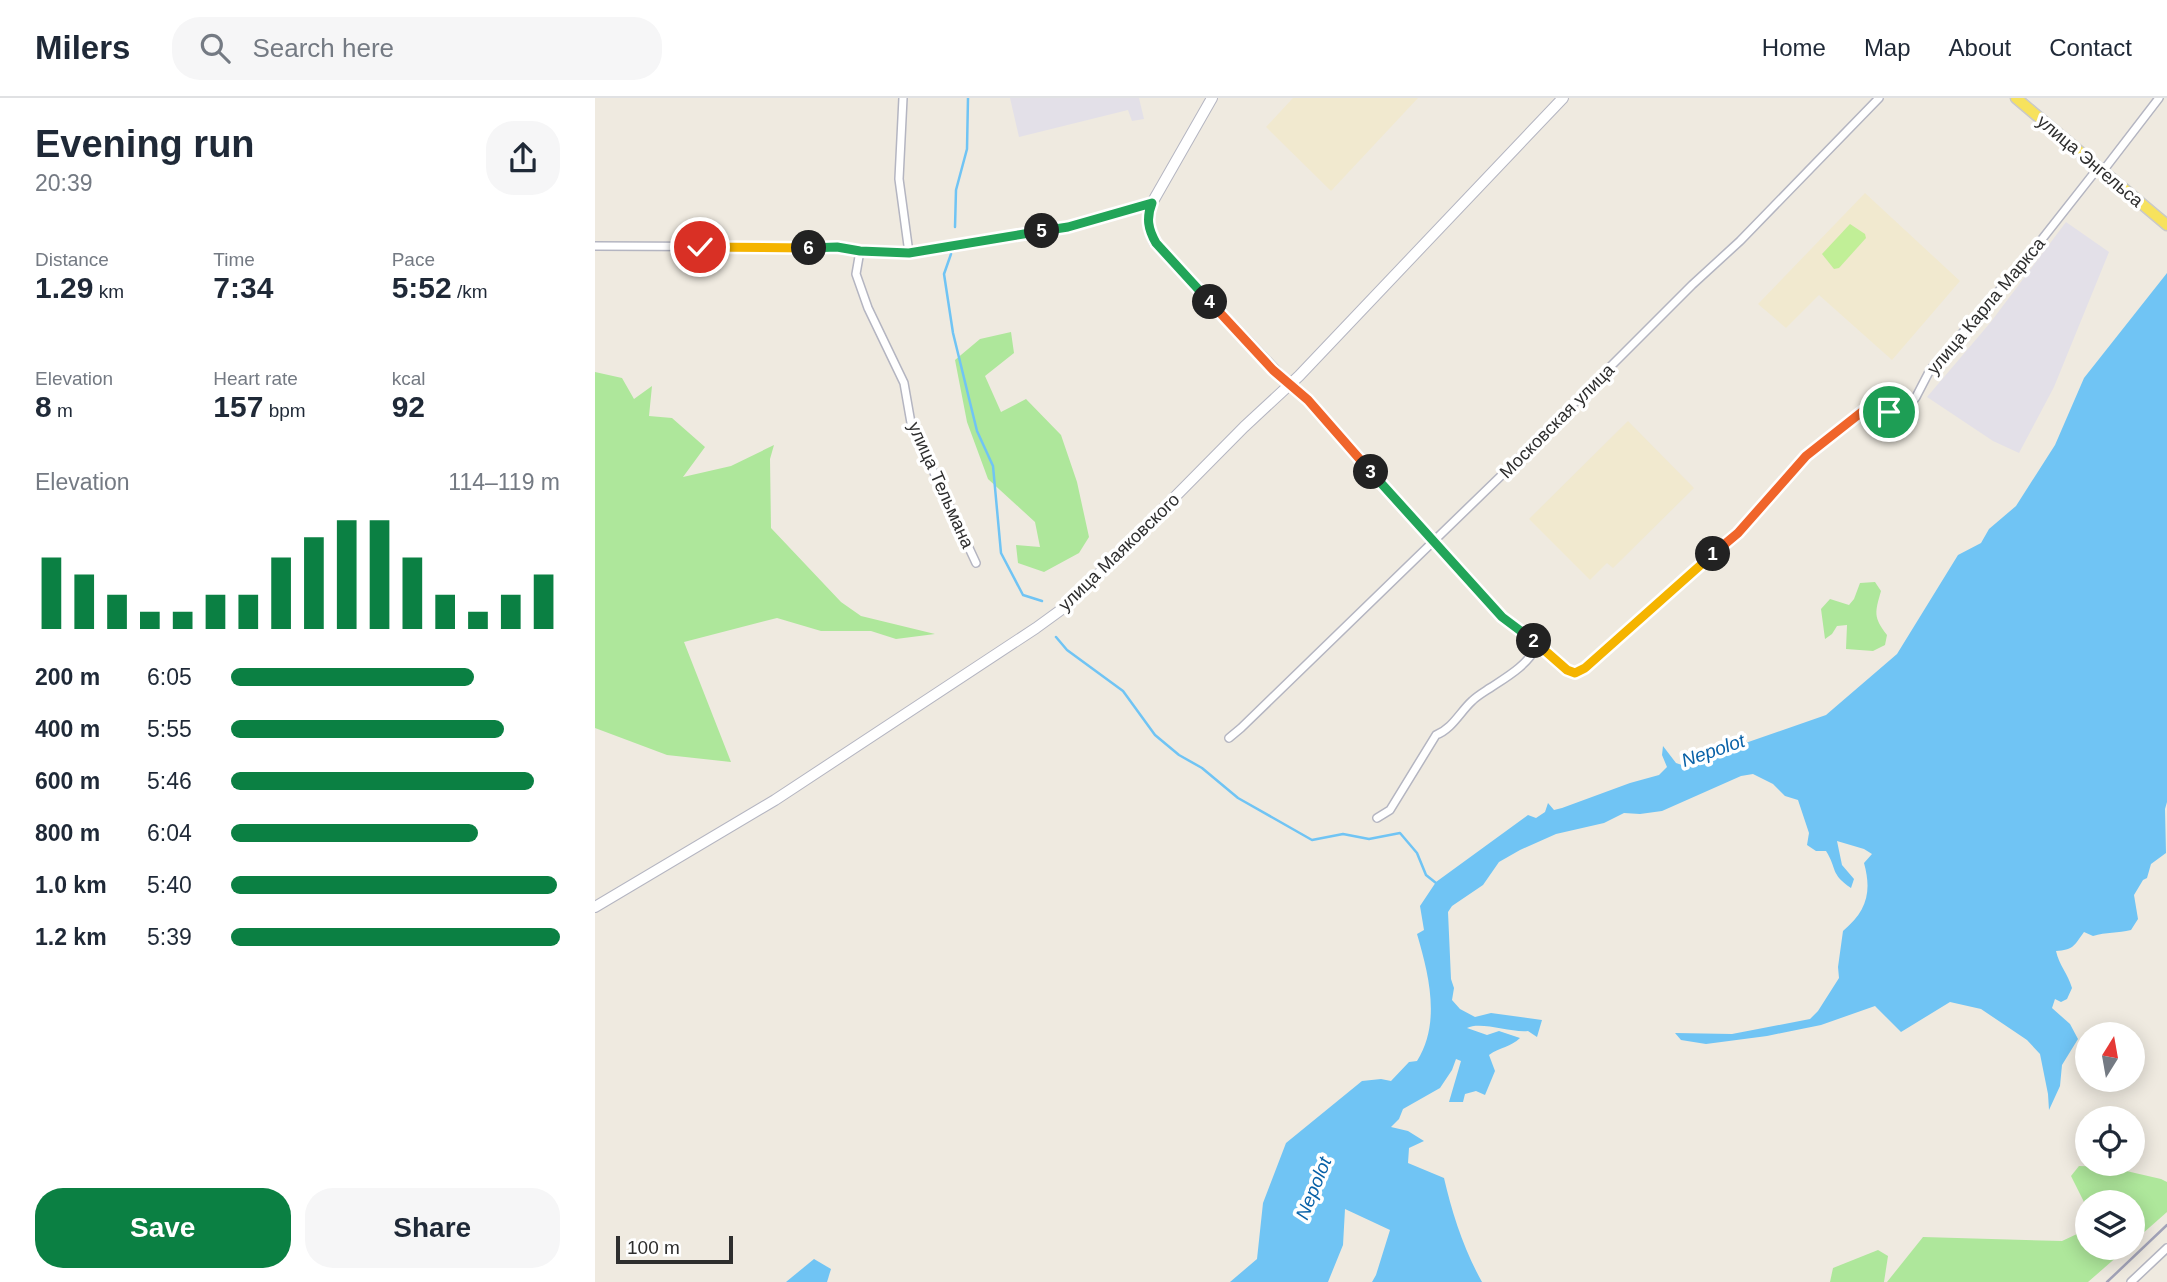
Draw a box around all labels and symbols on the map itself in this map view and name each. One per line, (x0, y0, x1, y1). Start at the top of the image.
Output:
street label: улица Энгельса (2033, 111, 2148, 212)
pin: 5 (1025, 214, 1059, 248)
pin (670, 217, 730, 277)
pin: 6 (791, 230, 827, 266)
street label: улица Карла Маркса (1923, 233, 2050, 378)
pin: 4 (1193, 284, 1227, 320)
street label: Московская улица (1496, 359, 1619, 482)
pin (1859, 382, 1919, 442)
street label: улица Тельмана (904, 419, 978, 552)
pin: 3 (1353, 454, 1389, 490)
street label: улица Маяковского (1054, 489, 1184, 615)
pin: 1 (1695, 536, 1731, 572)
pin: 2 (1517, 624, 1551, 658)
water label: Nepolot (1679, 730, 1748, 771)
north arrow (2075, 1022, 2145, 1092)
water label: Nepolot (1291, 1153, 1336, 1222)
scale bar (616, 1233, 733, 1265)

